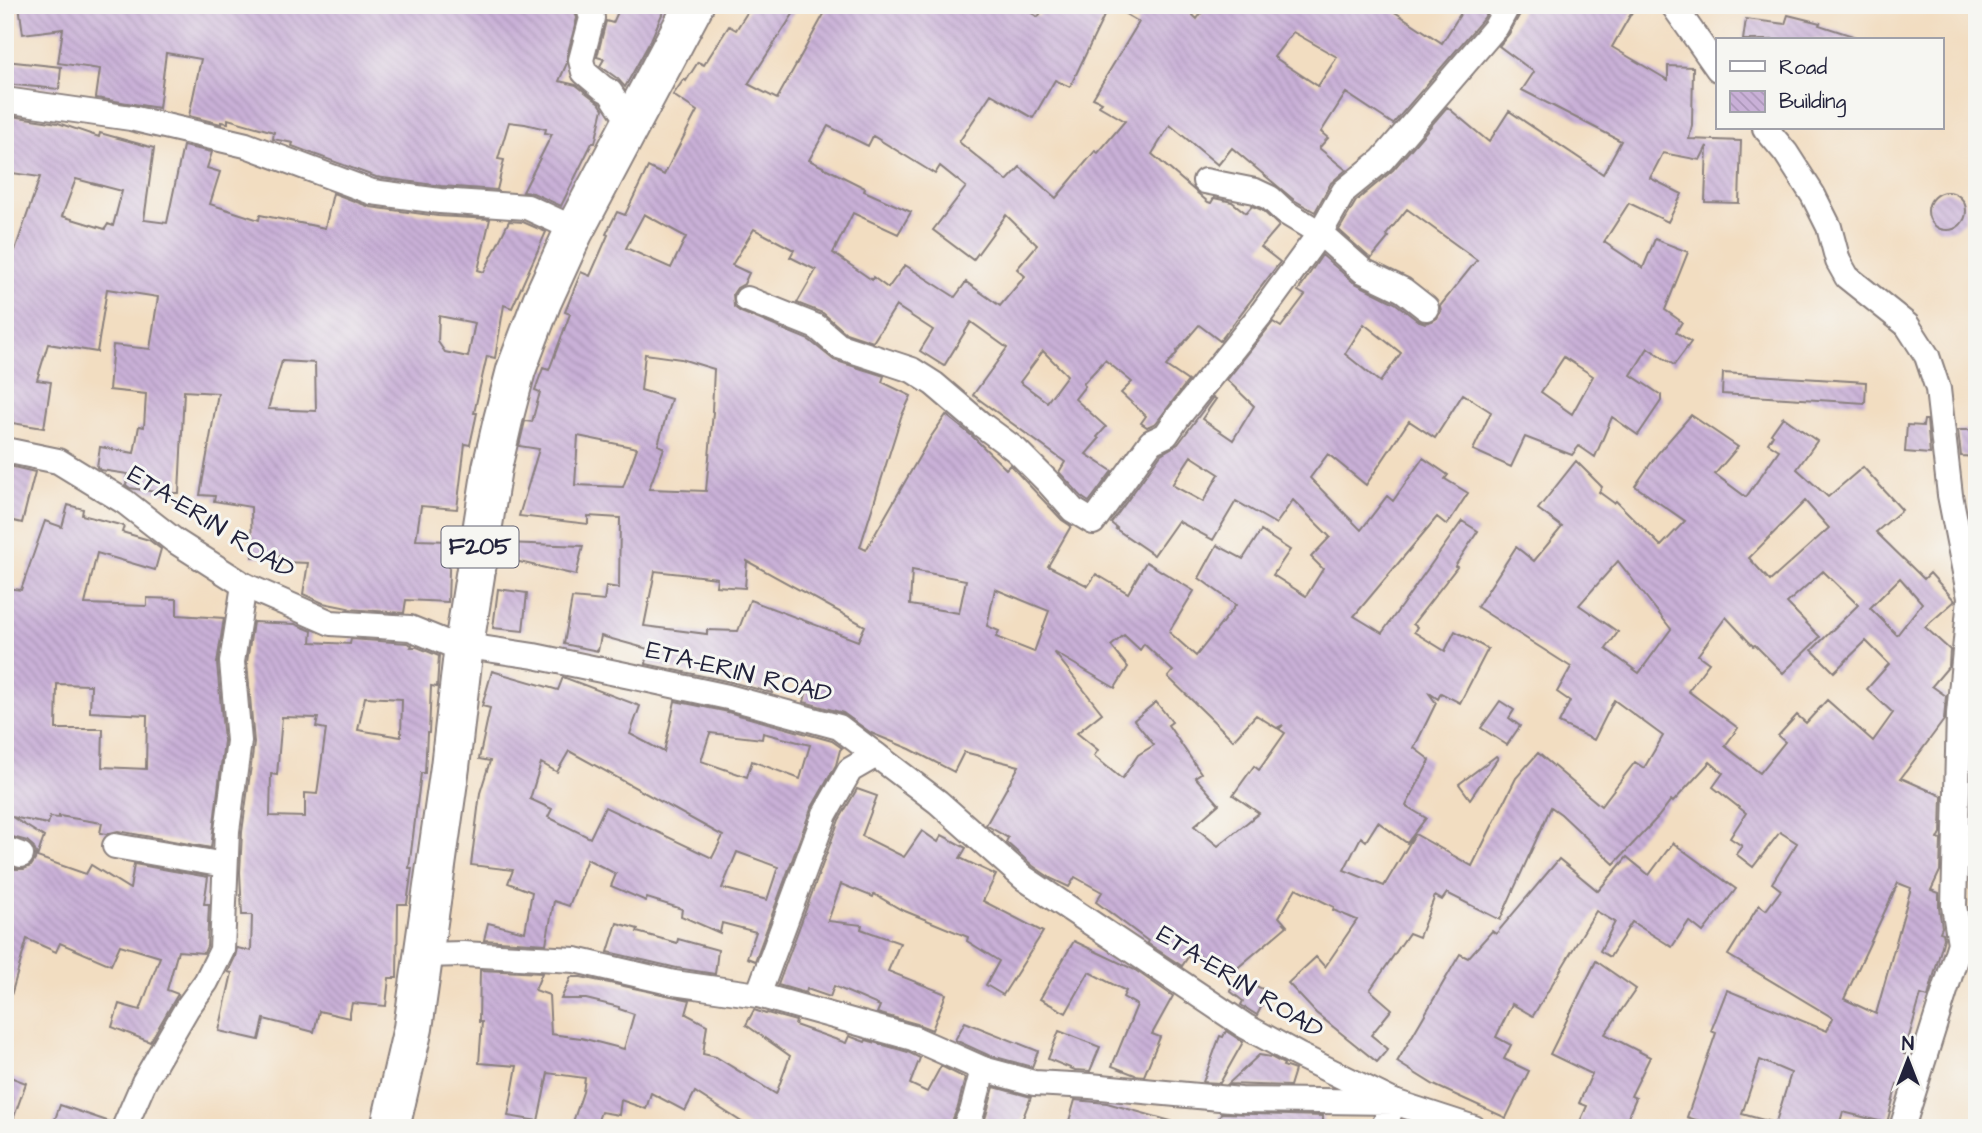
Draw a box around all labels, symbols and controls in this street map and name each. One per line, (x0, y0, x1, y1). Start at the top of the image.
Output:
legend (1716, 38, 1944, 130)
text: Road (1779, 53, 1827, 82)
text: Building (1779, 87, 1847, 118)
street label: ETA-ERIN ROAD (121, 456, 301, 588)
road number: F205 (442, 526, 518, 568)
street label: ETA-ERIN ROAD (642, 632, 836, 713)
street label: ETA-ERIN ROAD (1150, 916, 1330, 1048)
north arrow (1874, 1024, 1944, 1094)
text: N (1902, 1031, 1914, 1058)

